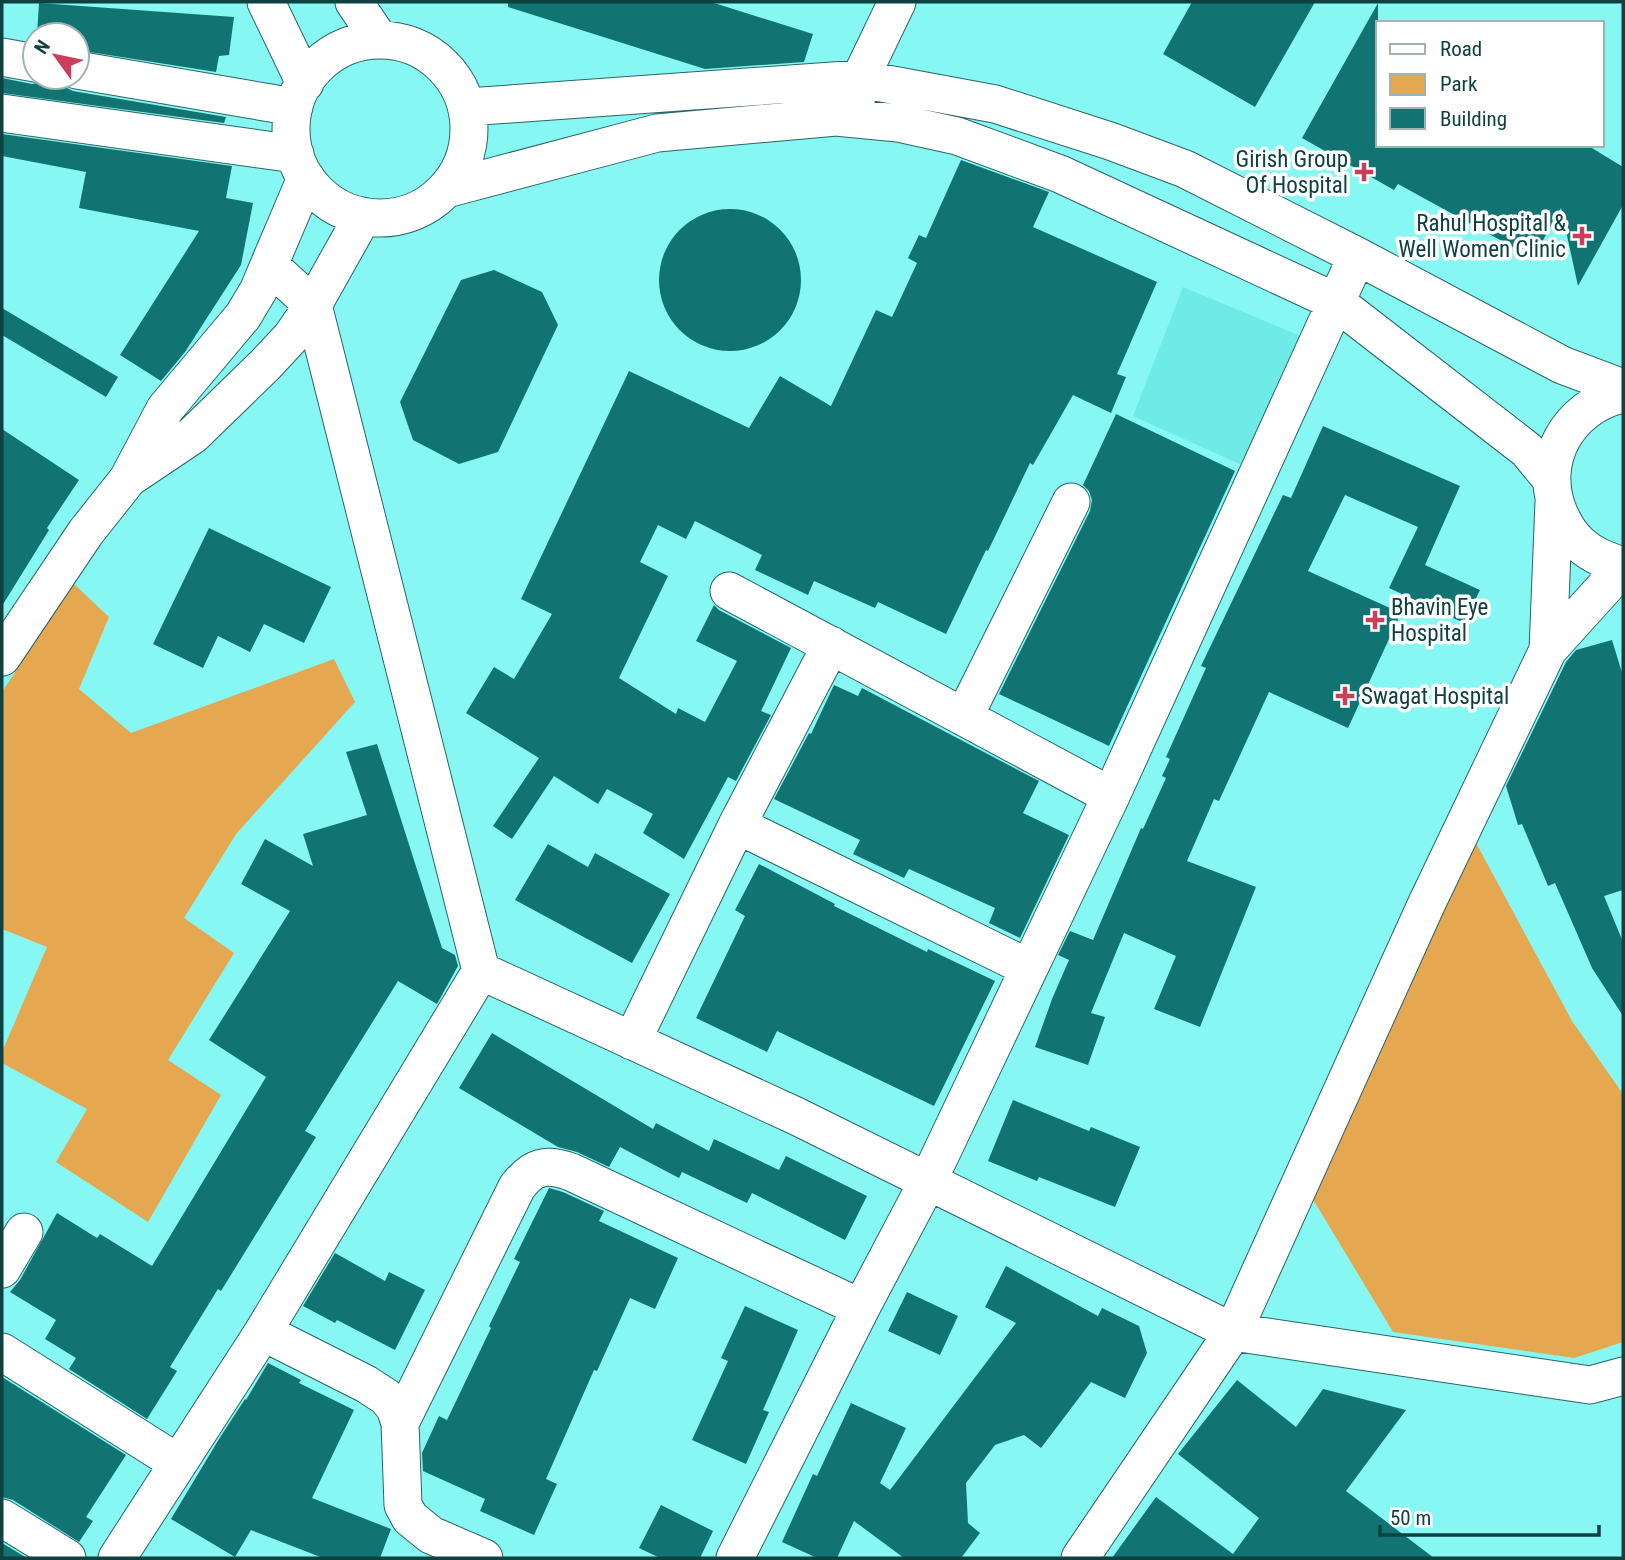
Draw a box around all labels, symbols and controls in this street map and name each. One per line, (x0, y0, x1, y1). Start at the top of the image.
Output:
north arrow (21, 21, 91, 91)
legend (1376, 21, 1604, 147)
text: N (29, 36, 55, 58)
text: Road (1440, 37, 1482, 61)
text: Park (1440, 72, 1478, 96)
text: Building (1440, 107, 1507, 131)
place label: Girish Group Of Hospital (1236, 146, 1348, 199)
marker: Girish Group Of Hospital (1354, 162, 1374, 182)
place label: Rahul Hospital & Well Women Clinic (1398, 210, 1566, 263)
marker: Rahul Hospital & Well Women Clinic (1572, 226, 1592, 246)
place label: Bhavin Eye Hospital (1391, 594, 1488, 647)
marker: Bhavin Eye Hospital (1365, 610, 1385, 630)
place label: Swagat Hospital (1361, 683, 1509, 710)
marker: Swagat Hospital (1335, 686, 1355, 706)
scale bar (1380, 1494, 1599, 1538)
text: 50 m (1390, 1506, 1431, 1530)

